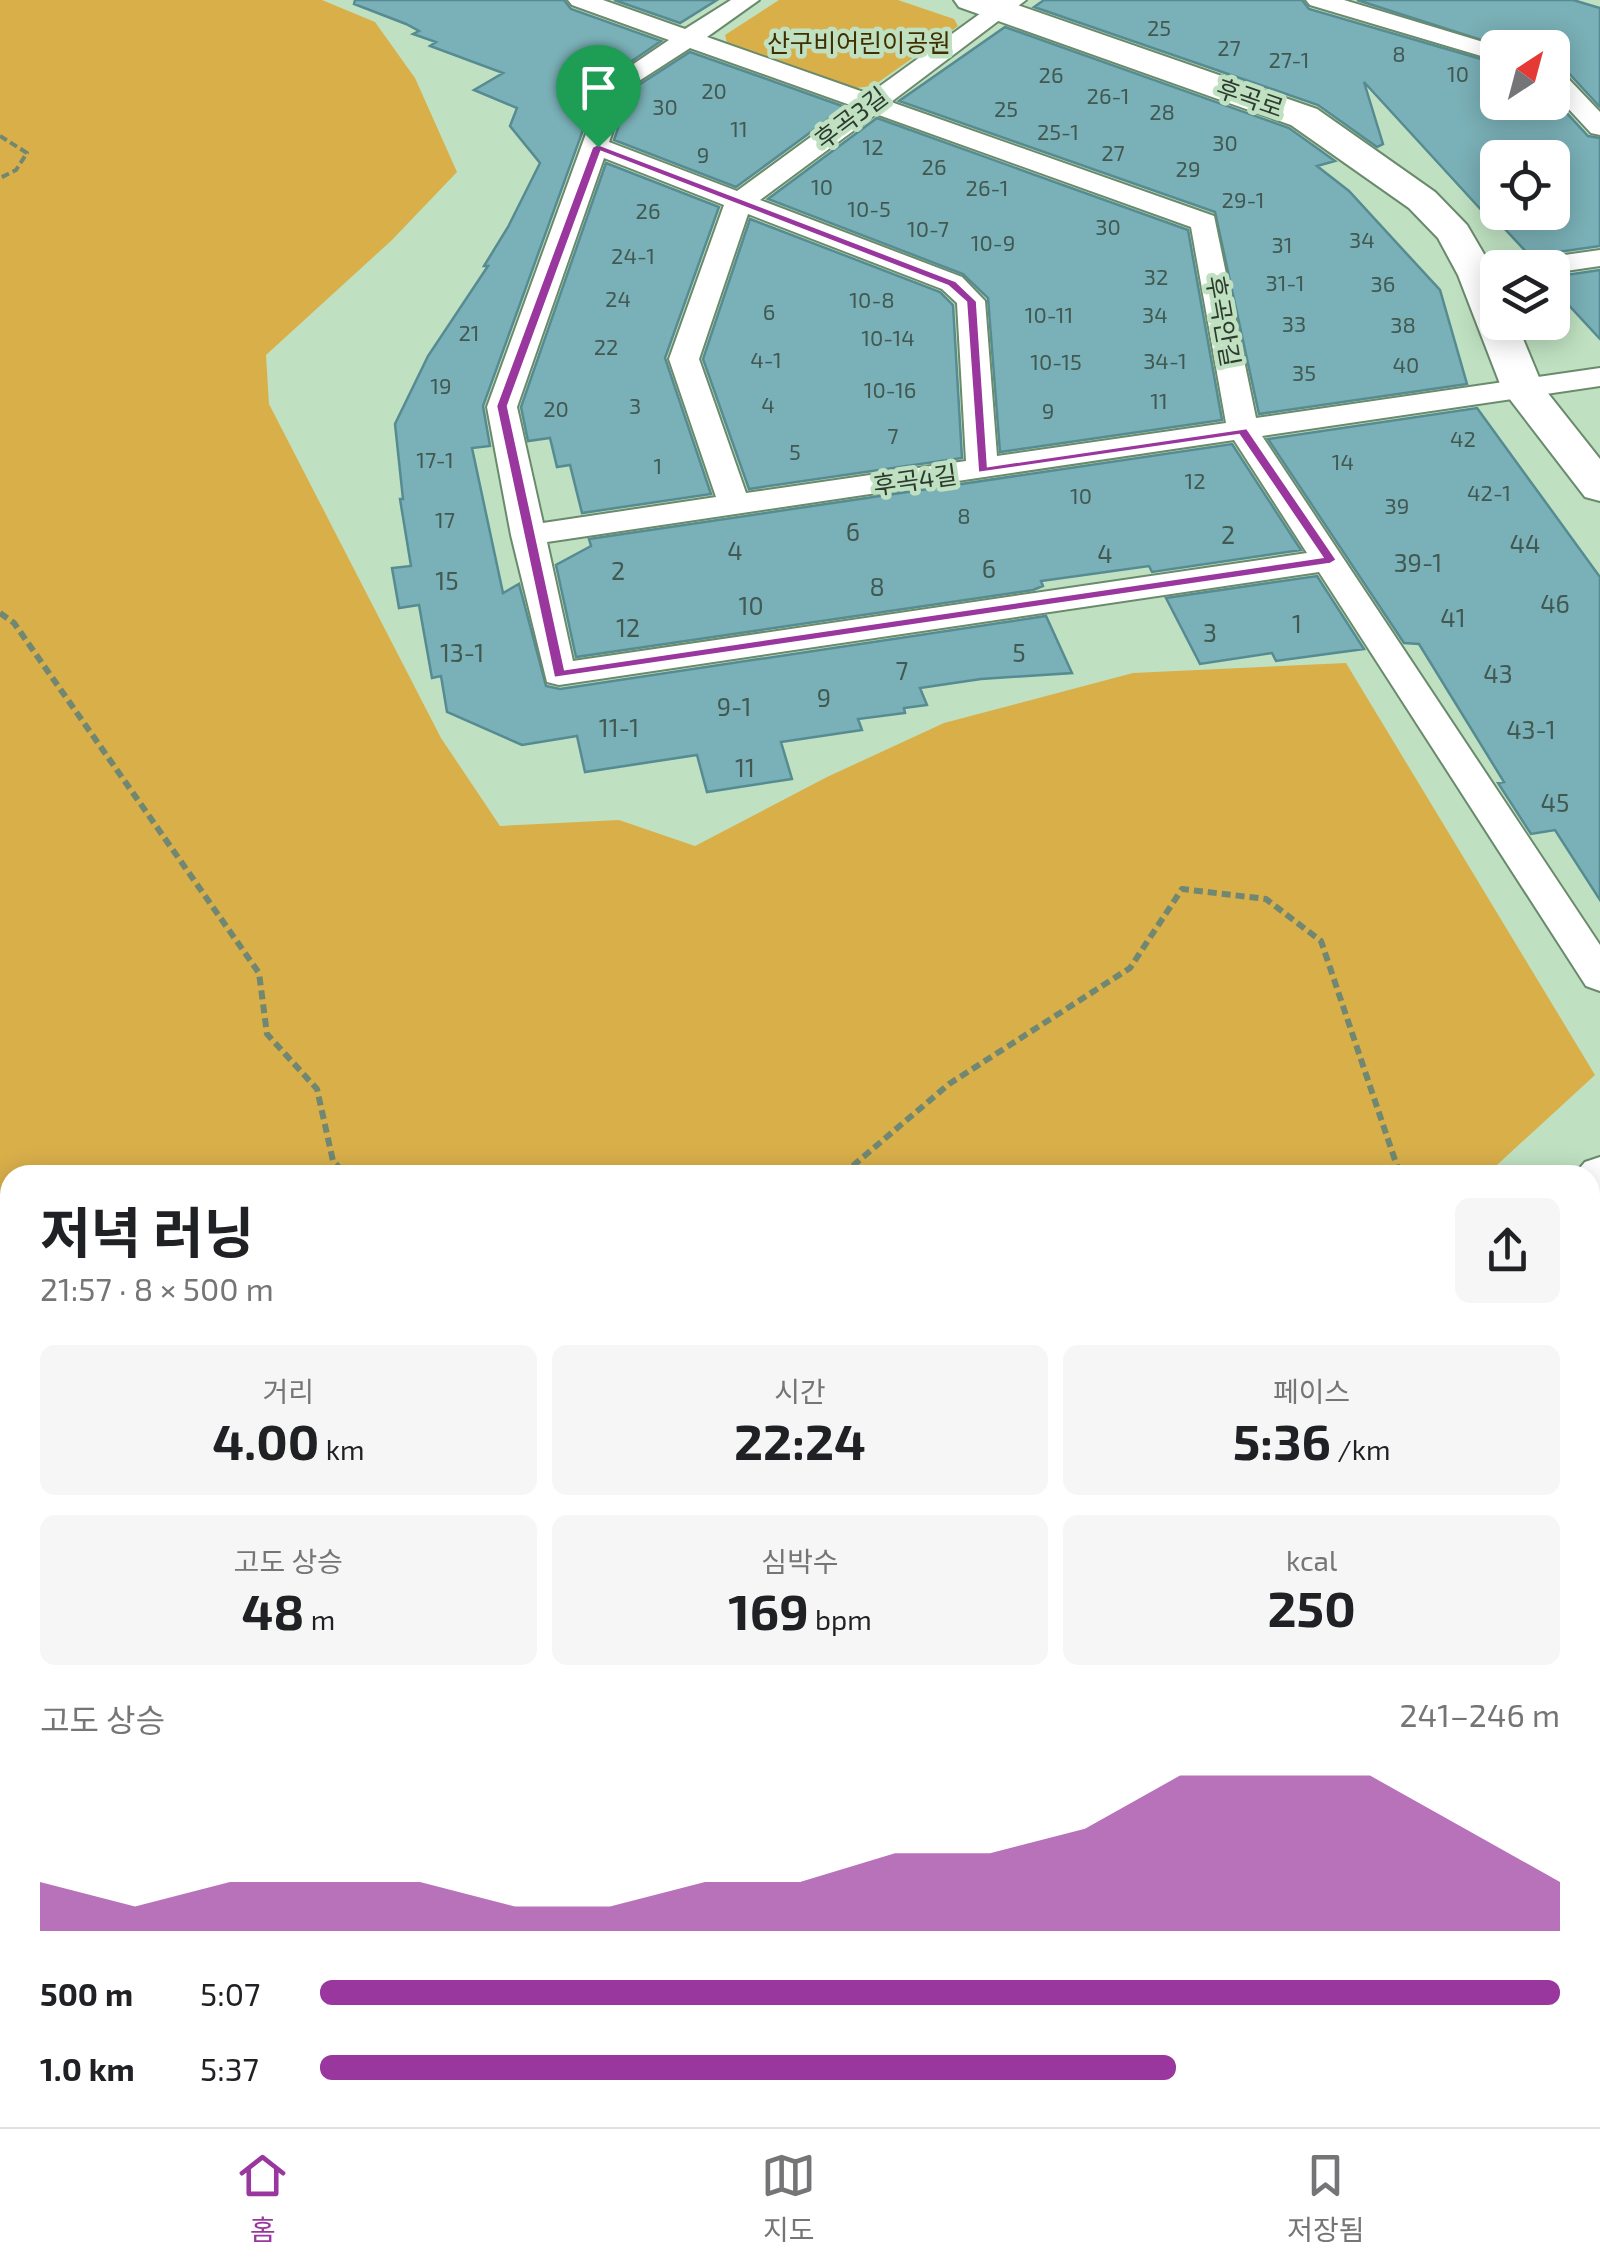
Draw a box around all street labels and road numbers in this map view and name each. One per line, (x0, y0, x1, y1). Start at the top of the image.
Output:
street label: 후곡로 (1213, 72, 1288, 122)
street label: 후곡3길 (808, 80, 893, 154)
street label: 후곡안길 (1201, 273, 1247, 369)
street label: 후곡4길 (871, 458, 959, 500)

